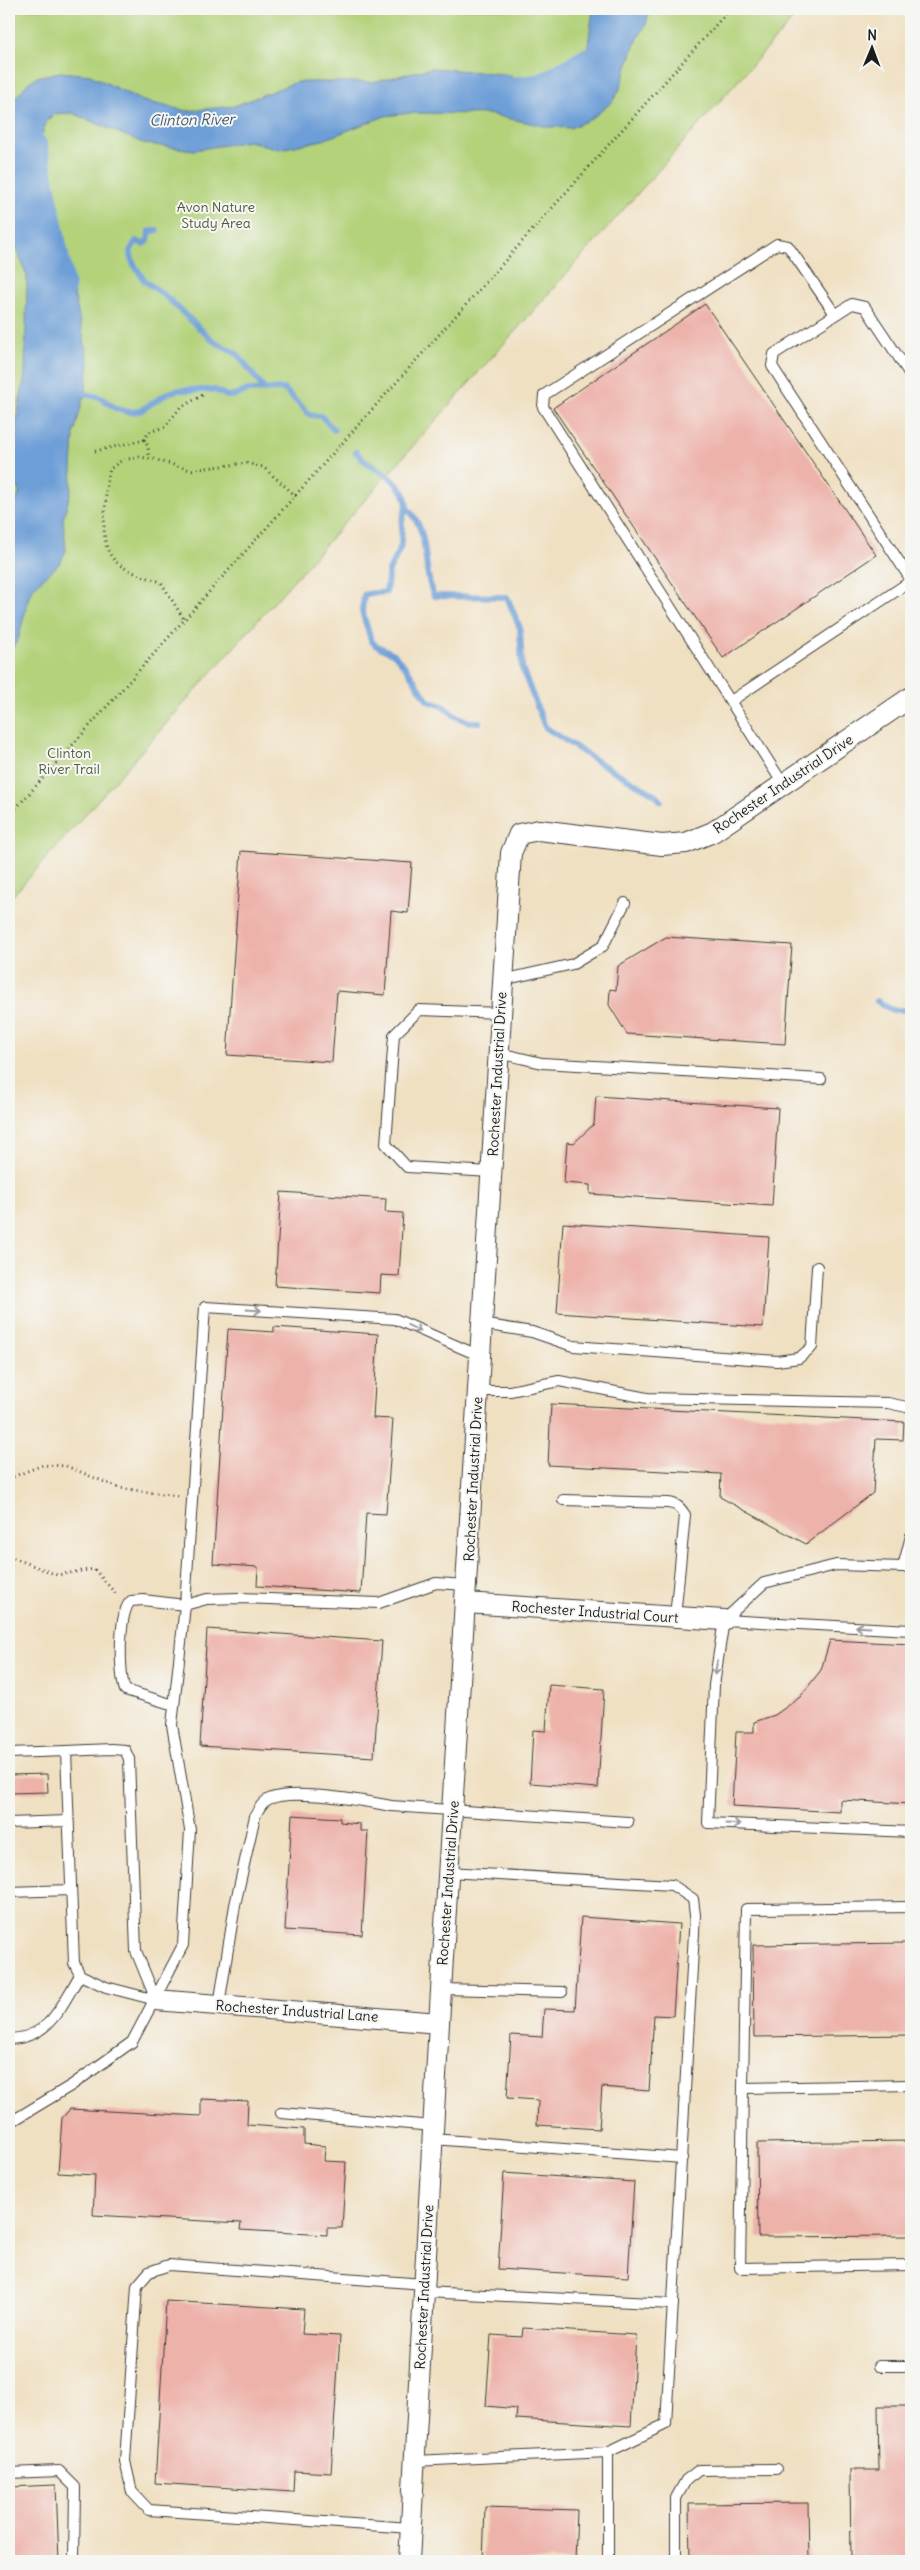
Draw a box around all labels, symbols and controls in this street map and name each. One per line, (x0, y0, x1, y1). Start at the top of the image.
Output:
north arrow (848, 22, 898, 72)
text: N (867, 26, 877, 44)
water label: Clinton River (149, 109, 237, 130)
park label: Avon Nature Study Area (177, 198, 255, 232)
street label: Rochester Industrial Drive (710, 730, 856, 838)
park label: Clinton River Trail (38, 744, 100, 778)
street label: Rochester Industrial Drive (484, 991, 510, 1157)
one-way arrow (246, 1306, 262, 1315)
one-way arrow (406, 1323, 421, 1333)
street label: Rochester Industrial Drive (460, 1396, 486, 1562)
street label: Rochester Industrial Court (511, 1597, 679, 1627)
one-way arrow (855, 1623, 871, 1632)
one-way arrow (711, 1660, 721, 1676)
street label: Rochester Industrial Drive (433, 1800, 463, 1966)
one-way arrow (724, 1819, 741, 1829)
street label: Rochester Industrial Lane (215, 1996, 379, 2026)
street label: Rochester Industrial Drive (411, 2204, 437, 2370)

